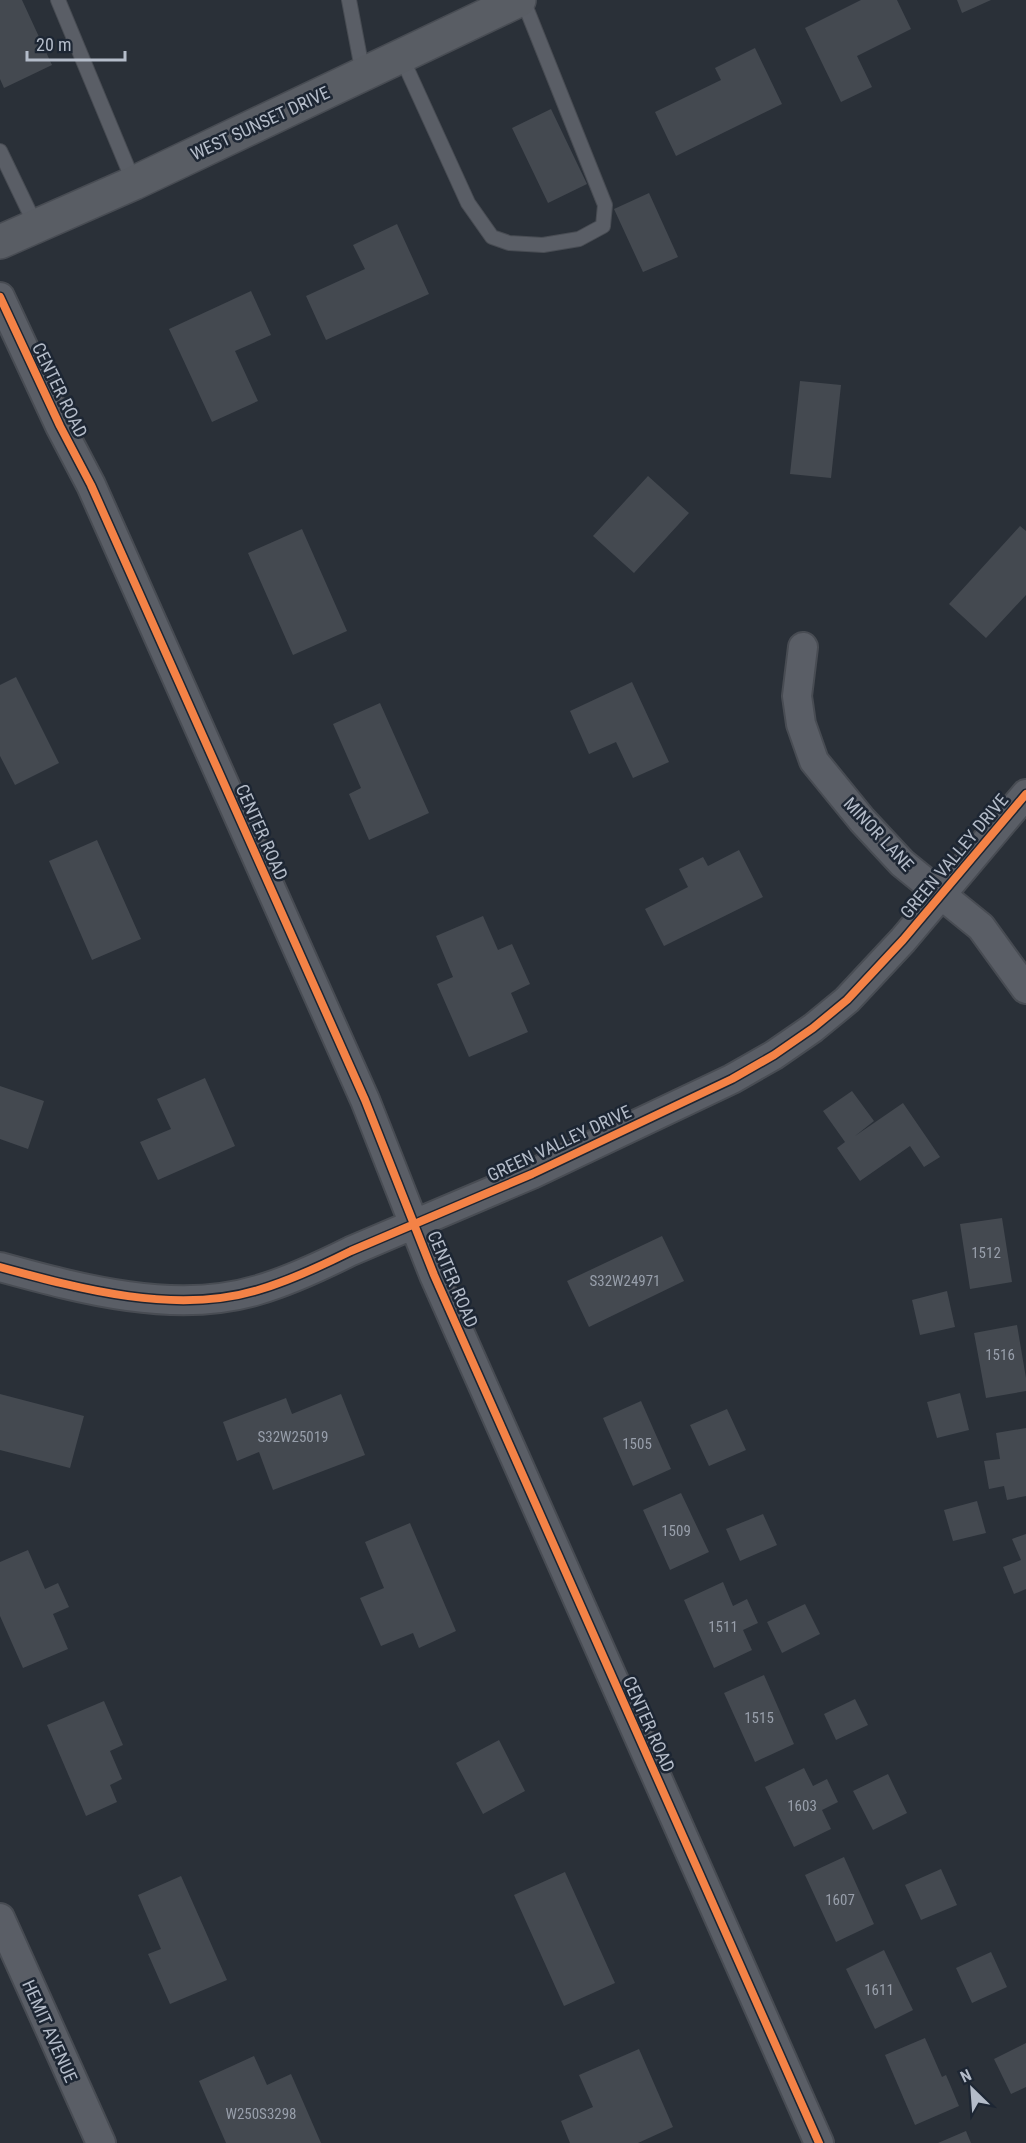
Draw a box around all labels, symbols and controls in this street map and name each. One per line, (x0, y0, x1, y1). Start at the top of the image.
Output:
scale bar (27, 24, 124, 62)
text: 20 m (36, 34, 71, 55)
street label: WEST SUNSET DRIVE (187, 82, 333, 164)
street label: CENTER ROAD (28, 339, 92, 441)
street label: CENTER ROAD (231, 781, 293, 883)
street label: GREEN VALLEY DRIVE (896, 789, 1012, 923)
street label: MINOR LANE (840, 793, 918, 875)
street label: GREEN VALLEY DRIVE (484, 1100, 634, 1186)
street label: CENTER ROAD (423, 1228, 483, 1330)
house number: 1512 (971, 1244, 1001, 1262)
house number: S32W24971 (589, 1272, 661, 1290)
house number: 1516 (985, 1346, 1015, 1364)
house number: S32W25019 (257, 1428, 329, 1446)
house number: 1505 (622, 1435, 652, 1453)
house number: 1509 (661, 1522, 691, 1540)
house number: 1511 (708, 1618, 738, 1636)
street label: CENTER ROAD (618, 1673, 680, 1775)
house number: 1515 (744, 1709, 774, 1727)
house number: 1603 (787, 1797, 817, 1815)
house number: 1607 (825, 1891, 855, 1909)
street label: HEMIT AVENUE (18, 1976, 82, 2086)
house number: 1611 (864, 1981, 894, 1999)
north arrow (942, 2059, 1002, 2119)
text: N (957, 2065, 974, 2087)
house number: W250S3298 (225, 2105, 297, 2123)

